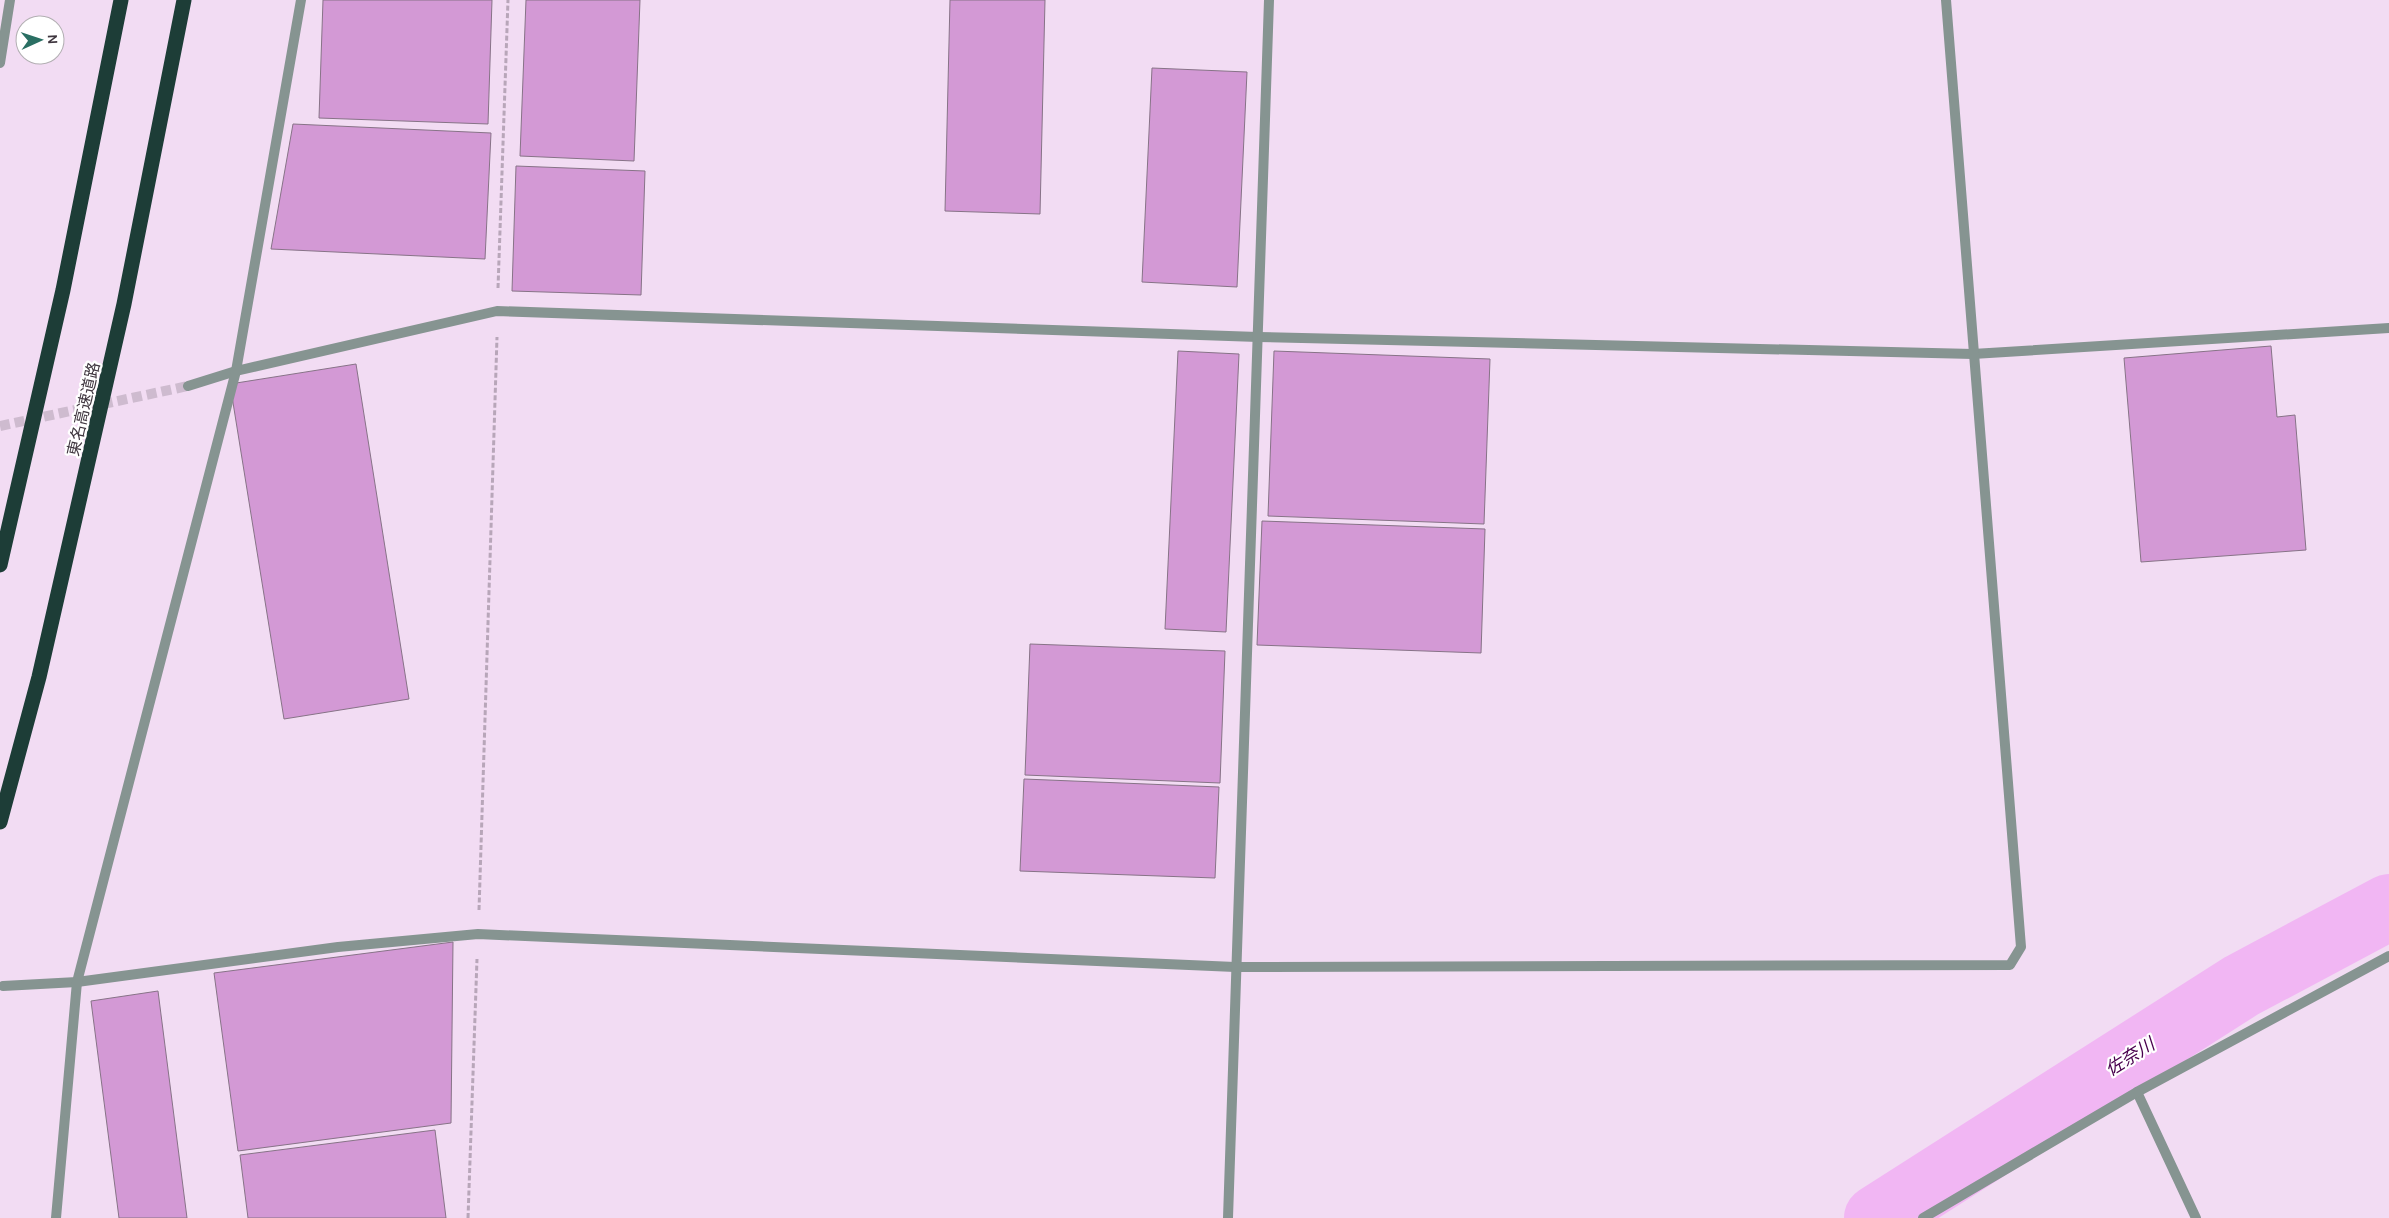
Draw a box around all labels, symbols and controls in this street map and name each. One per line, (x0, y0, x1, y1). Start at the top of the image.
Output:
north arrow (15, 15, 65, 65)
text: N (44, 34, 61, 45)
street label: 東名高速道路 (63, 360, 104, 458)
water label: 佐奈川 (2101, 1032, 2160, 1081)

